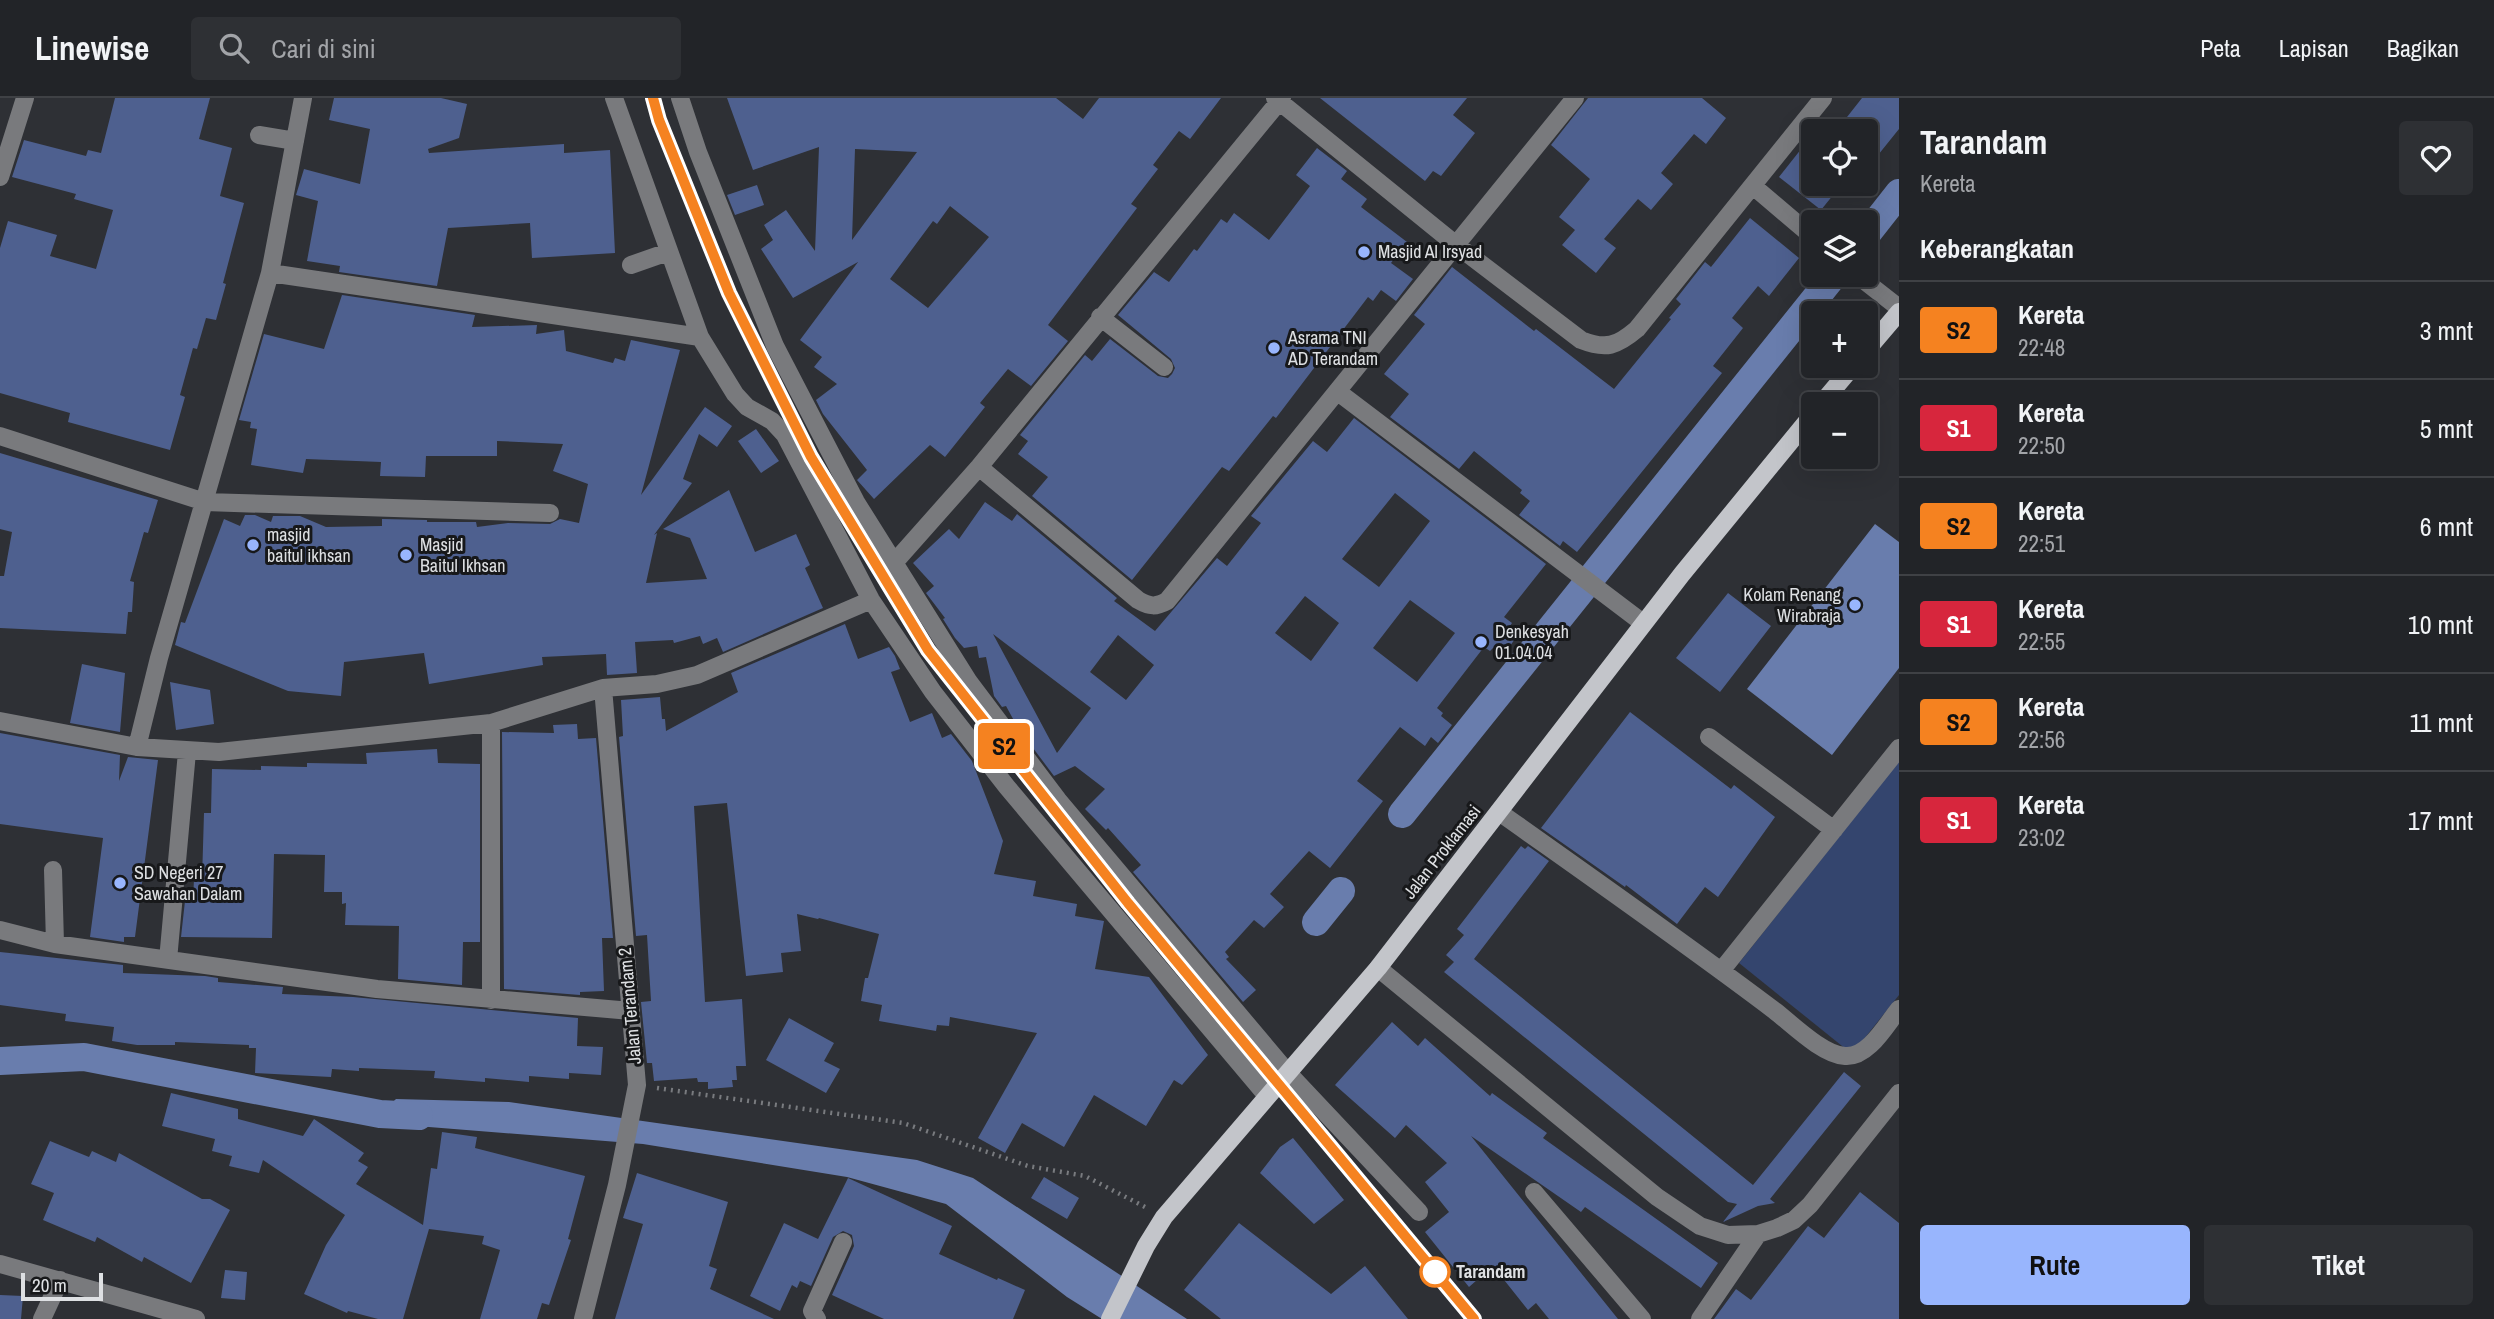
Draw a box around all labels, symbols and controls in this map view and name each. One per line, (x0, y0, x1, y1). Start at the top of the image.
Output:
search box (191, 17, 681, 80)
text: Linewise (35, 26, 149, 70)
icon: search (215, 29, 253, 67)
text: Cari di sini (271, 31, 376, 66)
text: Peta (2200, 32, 2241, 64)
text: Lapisan (2279, 32, 2349, 64)
text: Bagikan (2387, 32, 2459, 64)
map controls (1801, 119, 1878, 469)
button: locate (1801, 119, 1878, 196)
text: Tarandam (1920, 120, 2047, 164)
button: heart (2399, 121, 2473, 195)
text: Kereta (1920, 168, 1976, 199)
button: layers (1801, 210, 1878, 287)
text: Keberangkatan (1920, 231, 2074, 266)
place label: Masjid Al Irsyad (1378, 239, 1482, 264)
marker: Masjid Al Irsyad (1356, 244, 1372, 260)
text: Kereta (2018, 297, 2084, 332)
button: + (1801, 301, 1878, 378)
text: 3 mnt (2420, 313, 2473, 348)
text: S2 (1946, 314, 1971, 346)
place label: Asrama TNI AD Terandam (1287, 325, 1378, 371)
text: 22:48 (2018, 332, 2065, 363)
marker: Asrama TNI AD Terandam (1266, 340, 1282, 356)
button: − (1801, 392, 1878, 469)
text: Kereta (2018, 395, 2084, 430)
text: 5 mnt (2420, 411, 2473, 446)
text: S1 (1946, 412, 1971, 444)
text: 22:50 (2018, 430, 2065, 461)
text: Kereta (2018, 493, 2084, 528)
text: 6 mnt (2420, 509, 2473, 544)
text: S2 (1946, 510, 1971, 542)
place label: masjid baitul ikhsan (267, 522, 351, 568)
text: 22:51 (2018, 528, 2065, 559)
place label: Masjid Baitul Ikhsan (420, 532, 505, 578)
marker: masjid baitul ikhsan (245, 537, 261, 553)
marker: Masjid Baitul Ikhsan (398, 547, 414, 563)
place label: Kolam Renang Wirabraja (1743, 582, 1842, 628)
text: Kereta (2018, 591, 2084, 626)
marker: Kolam Renang Wirabraja (1847, 597, 1863, 613)
text: 10 mnt (2408, 607, 2473, 642)
text: S1 (1946, 608, 1971, 640)
place label: Denkesyah 01.04.04 (1495, 619, 1569, 665)
text: 22:55 (2018, 626, 2065, 657)
marker: Denkesyah 01.04.04 (1473, 634, 1489, 650)
text: Kereta (2018, 689, 2084, 724)
text: 11 mnt (2409, 705, 2473, 740)
text: S2 (1946, 706, 1971, 738)
line badge: S2 (972, 723, 1036, 769)
text: 22:56 (2018, 724, 2065, 755)
text: S2 (992, 730, 1016, 762)
text: Kereta (2018, 787, 2084, 822)
street label: Jalan Proklamasi (1397, 799, 1486, 904)
text: 17 mnt (2408, 803, 2473, 838)
text: S1 (1946, 804, 1971, 836)
text: 23:02 (2018, 822, 2065, 853)
place label: SD Negeri 27 Sawahan Dalam (134, 860, 242, 906)
marker: SD Negeri 27 Sawahan Dalam (112, 875, 128, 891)
street label: Jalan Terandam 2 (612, 947, 647, 1065)
button: Rute (1920, 1225, 2190, 1305)
button: Tiket (2204, 1225, 2473, 1305)
marker: Tarandam (1420, 1257, 1450, 1287)
place label: Tarandam (1456, 1259, 1525, 1284)
scale bar (21, 1270, 103, 1302)
text: 20 m (32, 1272, 67, 1298)

